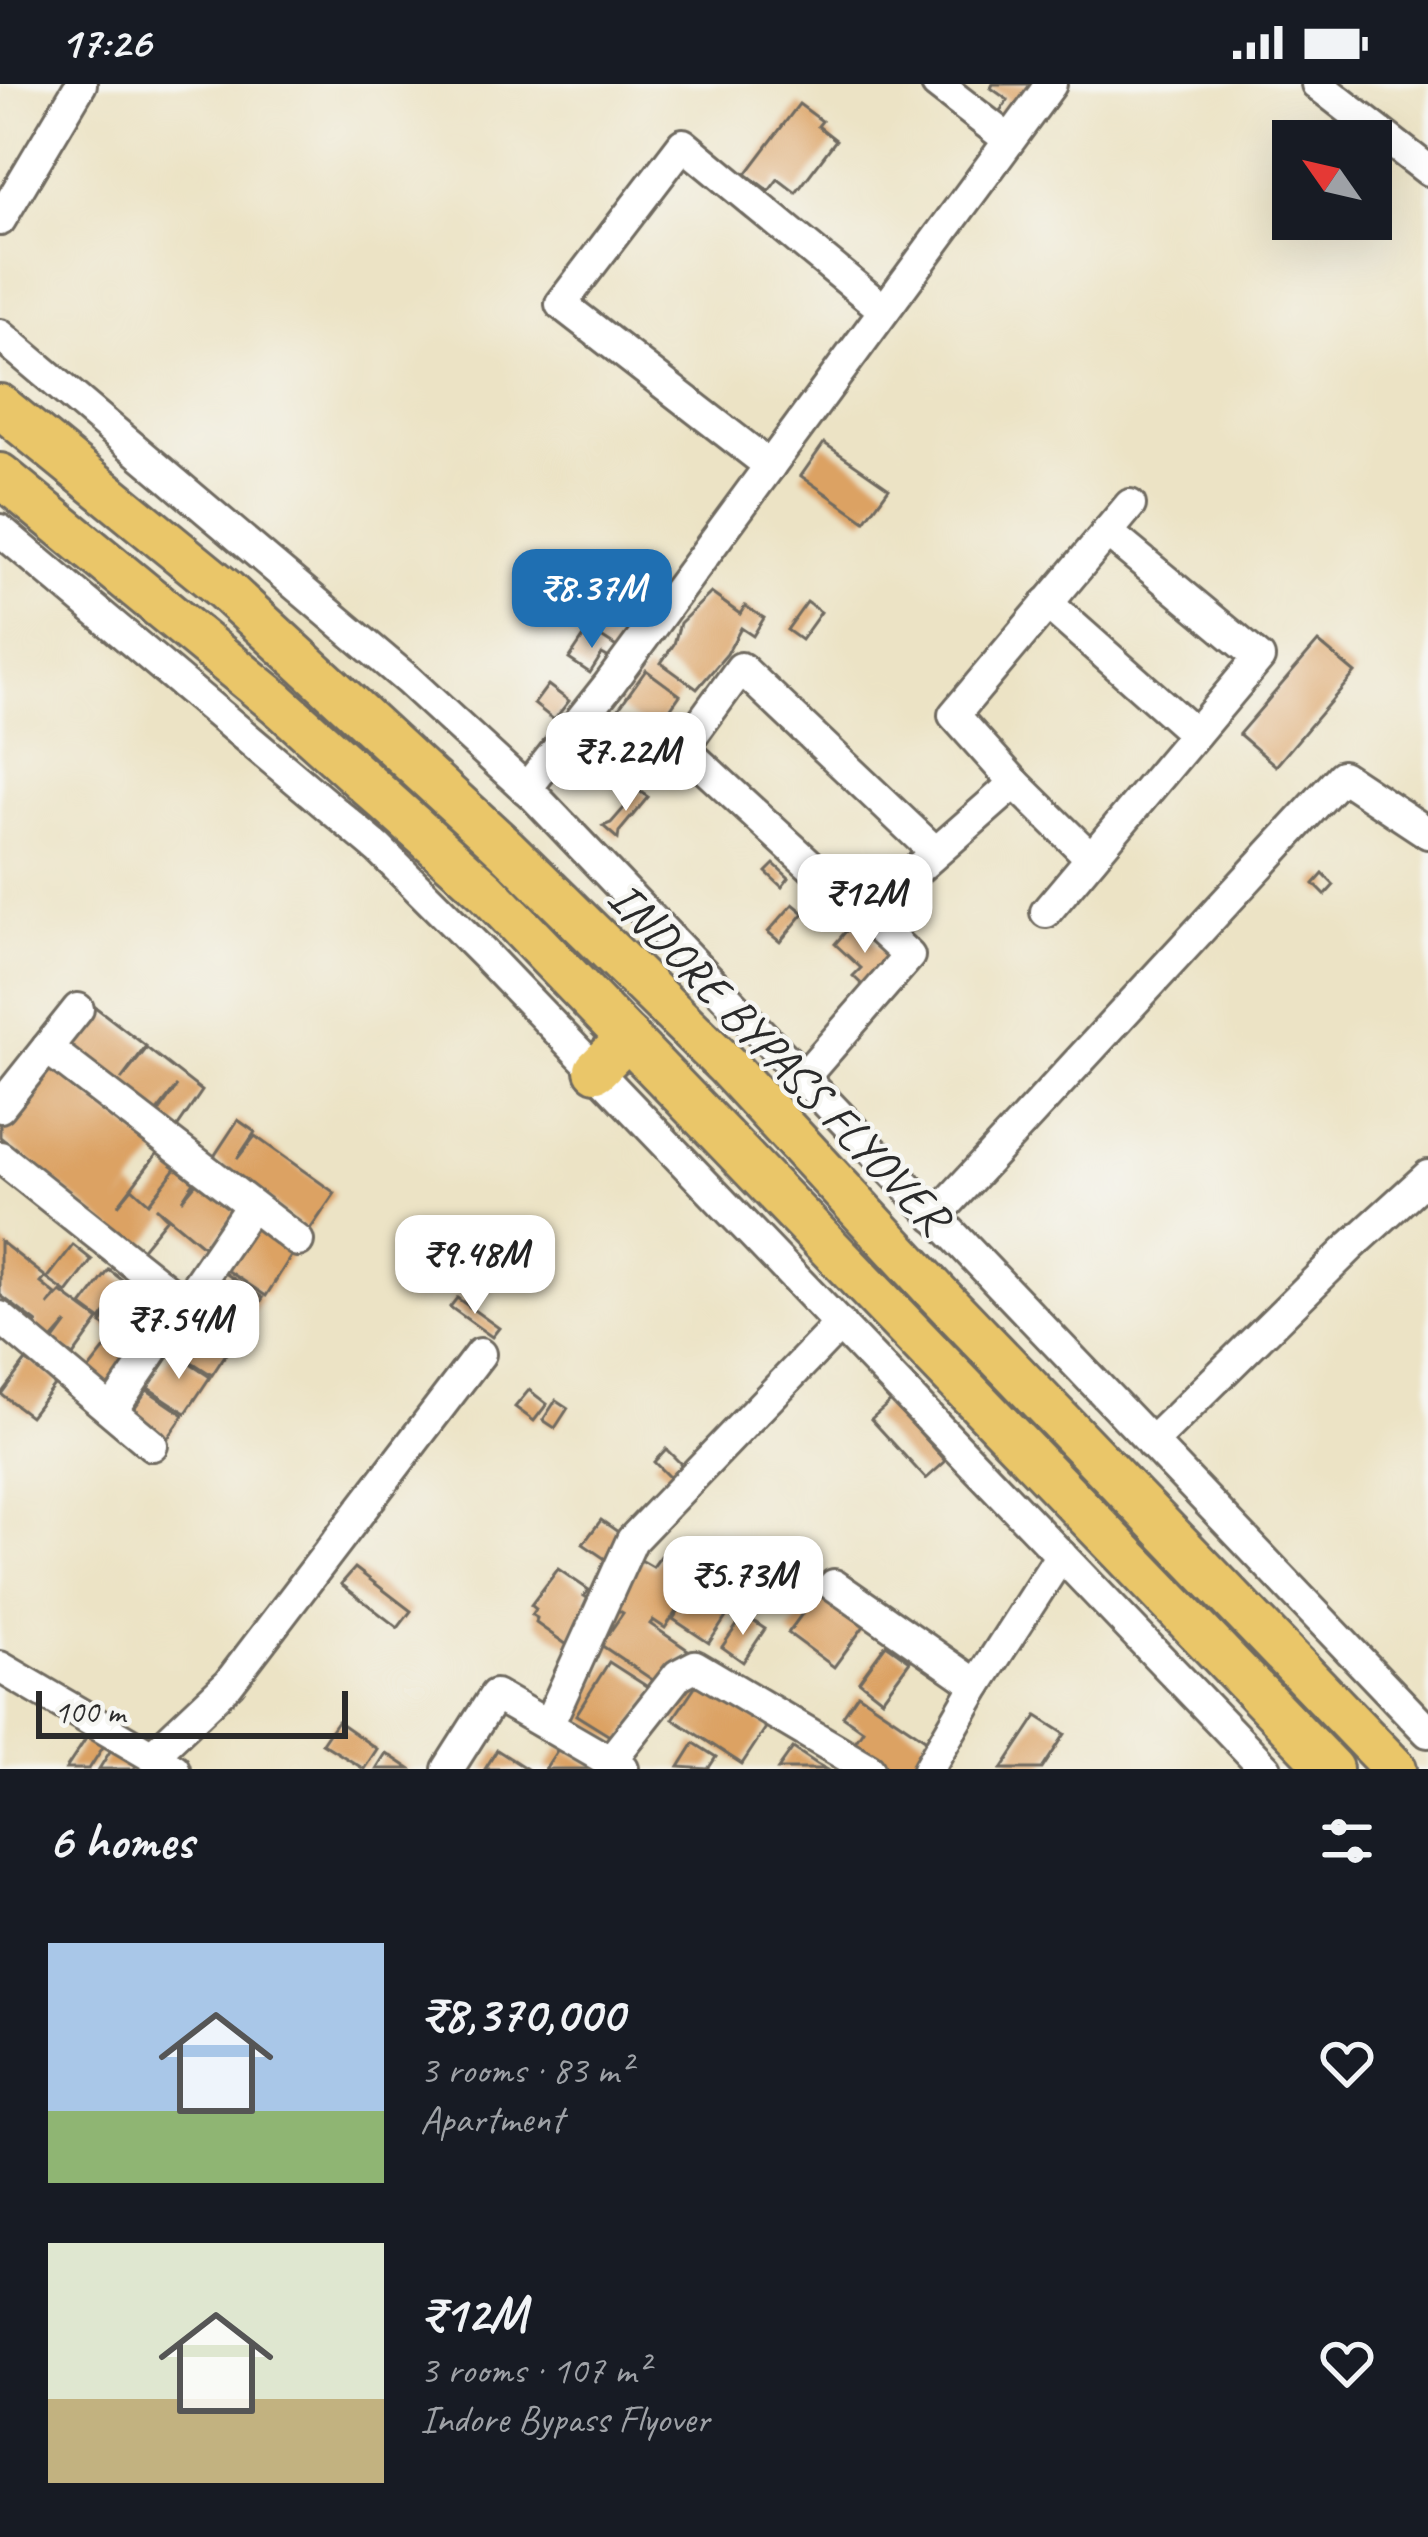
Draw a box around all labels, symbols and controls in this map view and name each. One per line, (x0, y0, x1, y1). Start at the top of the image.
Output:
text: 17:26 (60, 14, 151, 71)
north arrow (1272, 120, 1392, 240)
map controls (1272, 120, 1392, 240)
pin: ₹8.37M (494, 549, 690, 651)
text: ₹8.37M (539, 563, 645, 612)
pin: ₹7.22M (528, 712, 724, 814)
text: ₹7.22M (573, 726, 679, 775)
pin: ₹12M (794, 854, 936, 956)
street label: INDORE BYPASS FLYOVER (596, 868, 966, 1249)
text: ₹12M (824, 868, 906, 917)
pin: ₹9.48M (377, 1215, 573, 1317)
text: ₹9.48M (422, 1229, 528, 1278)
pin: ₹7.54M (81, 1280, 277, 1382)
text: ₹7.54M (126, 1294, 232, 1343)
pin: ₹5.73M (645, 1536, 841, 1638)
text: ₹5.73M (690, 1550, 796, 1599)
scale bar (36, 1685, 348, 1738)
text: 100 m (54, 1691, 125, 1733)
icon: filters (1314, 1808, 1380, 1874)
text: 6 homes (48, 1809, 193, 1873)
text: ₹8,370,000 (420, 1982, 624, 2046)
icon: home (144, 1991, 288, 2135)
icon: heart (1314, 2030, 1380, 2096)
text: 3 rooms · 83 m² (420, 2046, 631, 2095)
text: Apartment (420, 2095, 563, 2144)
text: ₹12M (420, 2282, 526, 2346)
icon: home (144, 2291, 288, 2435)
icon: heart (1314, 2330, 1380, 2396)
text: 3 rooms · 107 m² (420, 2346, 648, 2395)
text: Indore Bypass Flyover (420, 2395, 710, 2444)

